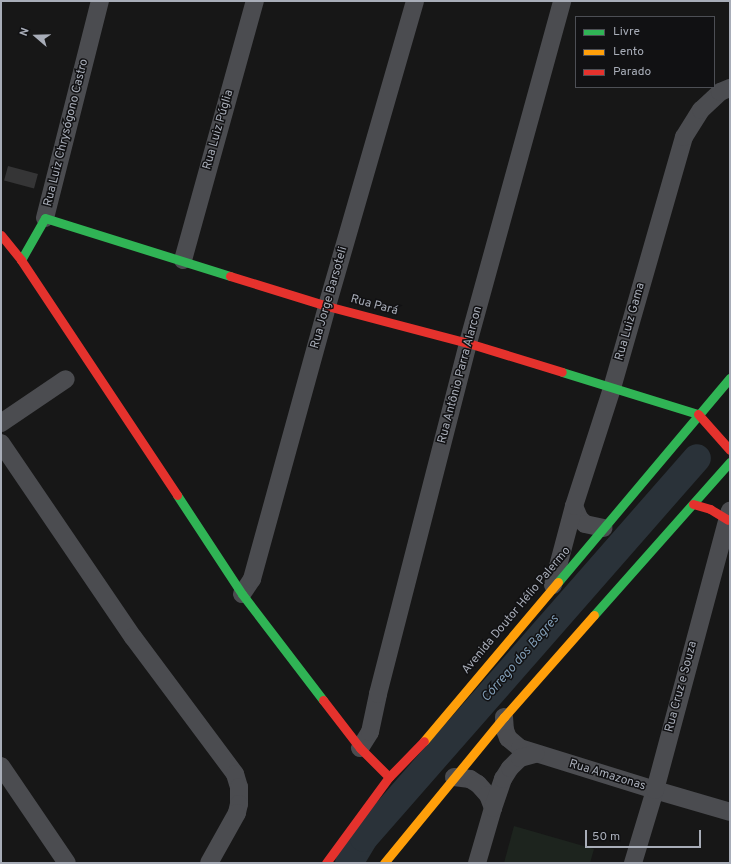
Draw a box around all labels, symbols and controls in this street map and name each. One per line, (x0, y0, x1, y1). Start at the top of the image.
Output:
north arrow (16, 16, 56, 56)
legend (575, 16, 715, 88)
text: Livre (613, 24, 640, 40)
text: N (17, 26, 33, 38)
text: Lento (613, 44, 644, 60)
street label: Rua Luiz Chrysógono Castro (42, 58, 92, 208)
text: Parado (613, 64, 651, 80)
street label: Rua Luiz Púglia (201, 88, 237, 172)
street label: Rua Jorge Barsoteli (309, 245, 351, 351)
street label: Rua Luiz Gama (613, 281, 649, 363)
street label: Rua Pará (349, 293, 399, 319)
street label: Rua Antônio Parra Alarcon (436, 304, 486, 446)
street label: Avenida Doutor Hélio Palermo (460, 545, 574, 677)
water label: Córrego dos Bagres (479, 612, 563, 706)
street label: Rua Cruz e Souza (663, 640, 701, 734)
street label: Rua Amazonas (567, 757, 647, 795)
scale bar (587, 822, 703, 848)
text: 50 m (592, 829, 620, 845)

